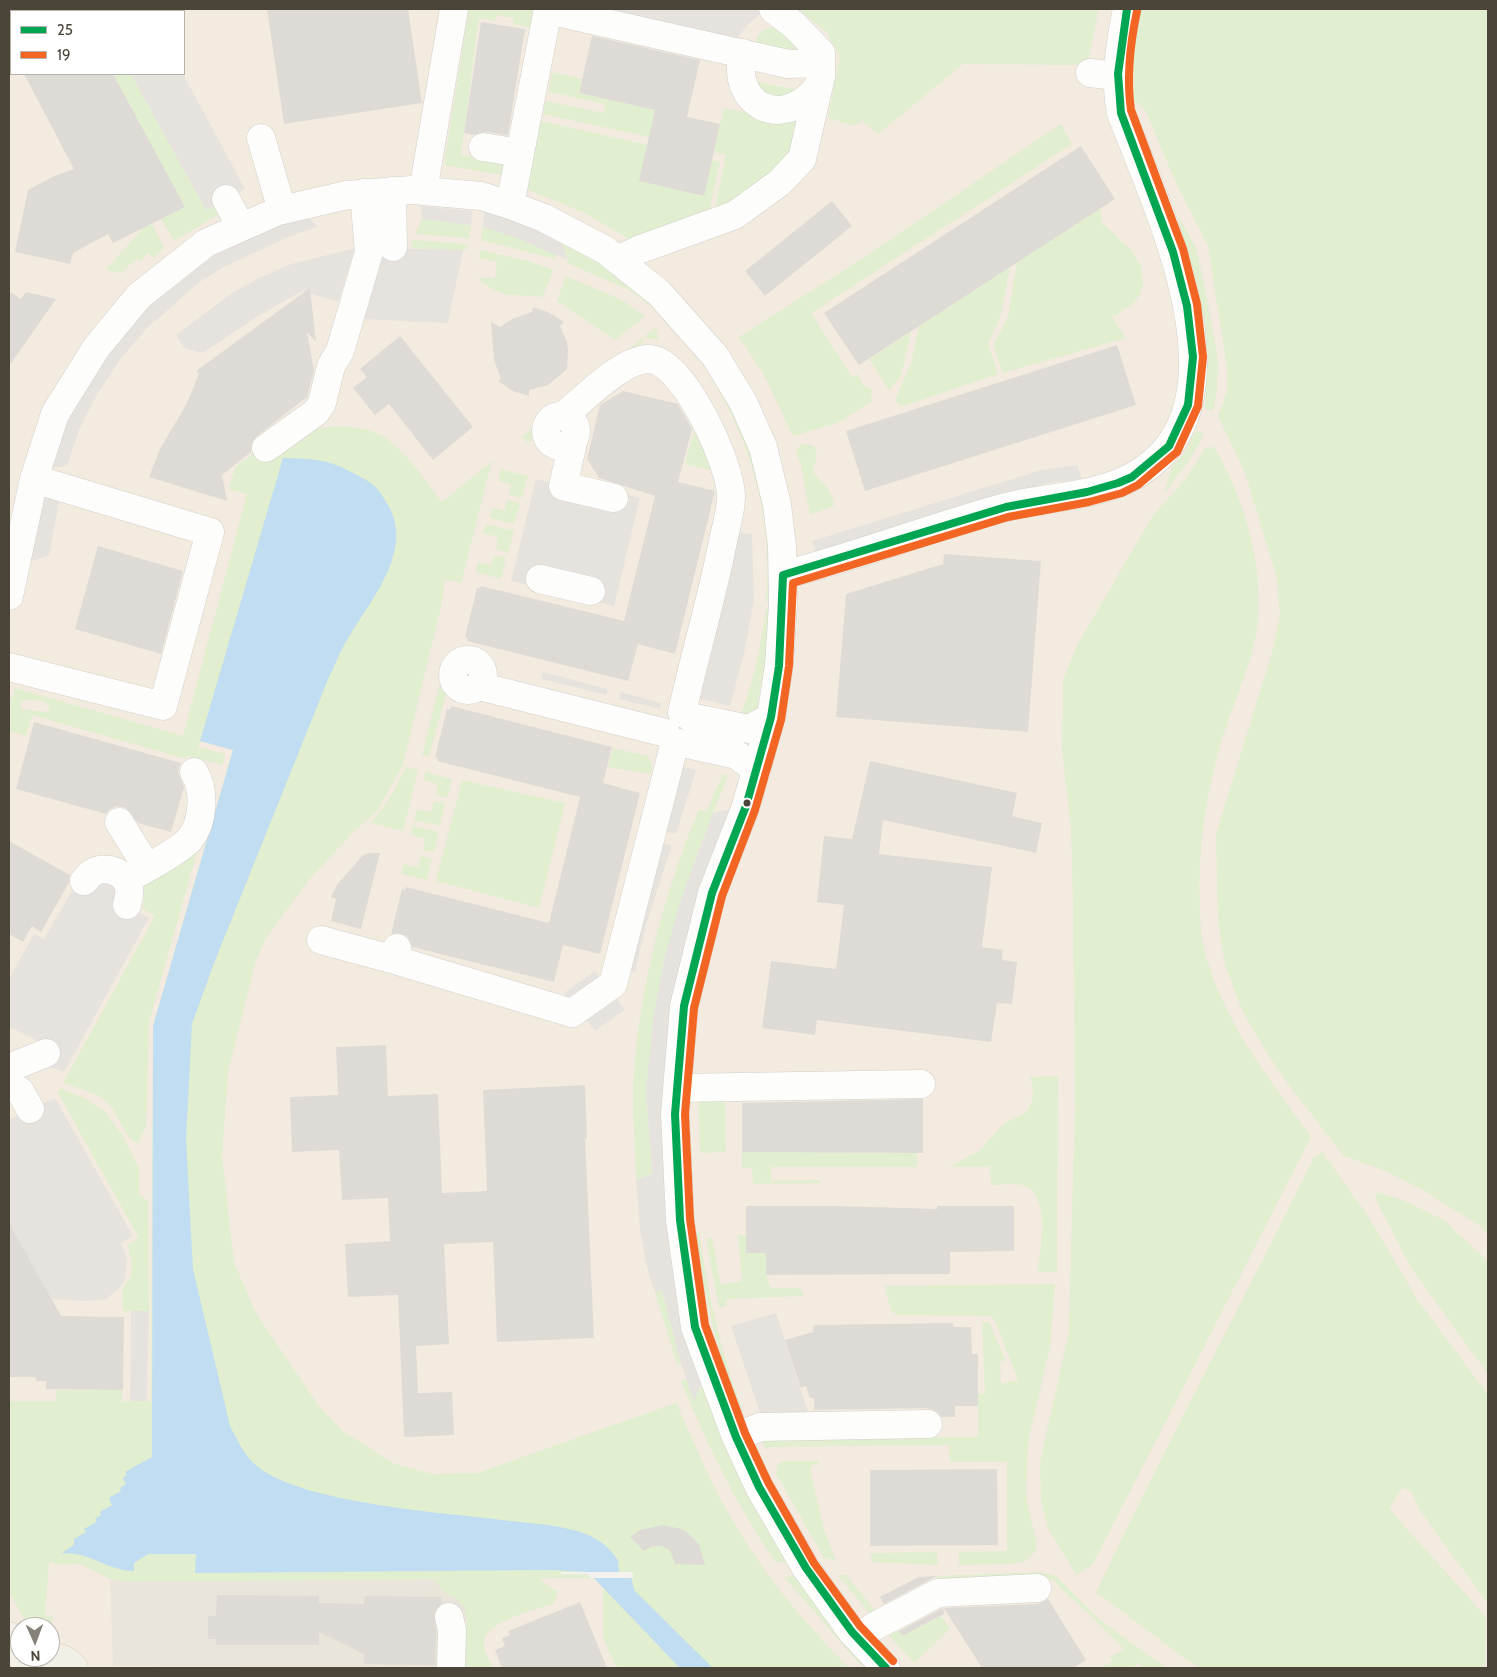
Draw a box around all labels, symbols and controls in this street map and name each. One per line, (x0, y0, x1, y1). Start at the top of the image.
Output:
legend (10, 10, 185, 75)
text: 25 (57, 21, 73, 39)
text: 19 (57, 46, 70, 64)
unlabelled marker (742, 798, 752, 808)
north arrow (10, 1617, 60, 1667)
text: N (30, 1647, 41, 1665)

